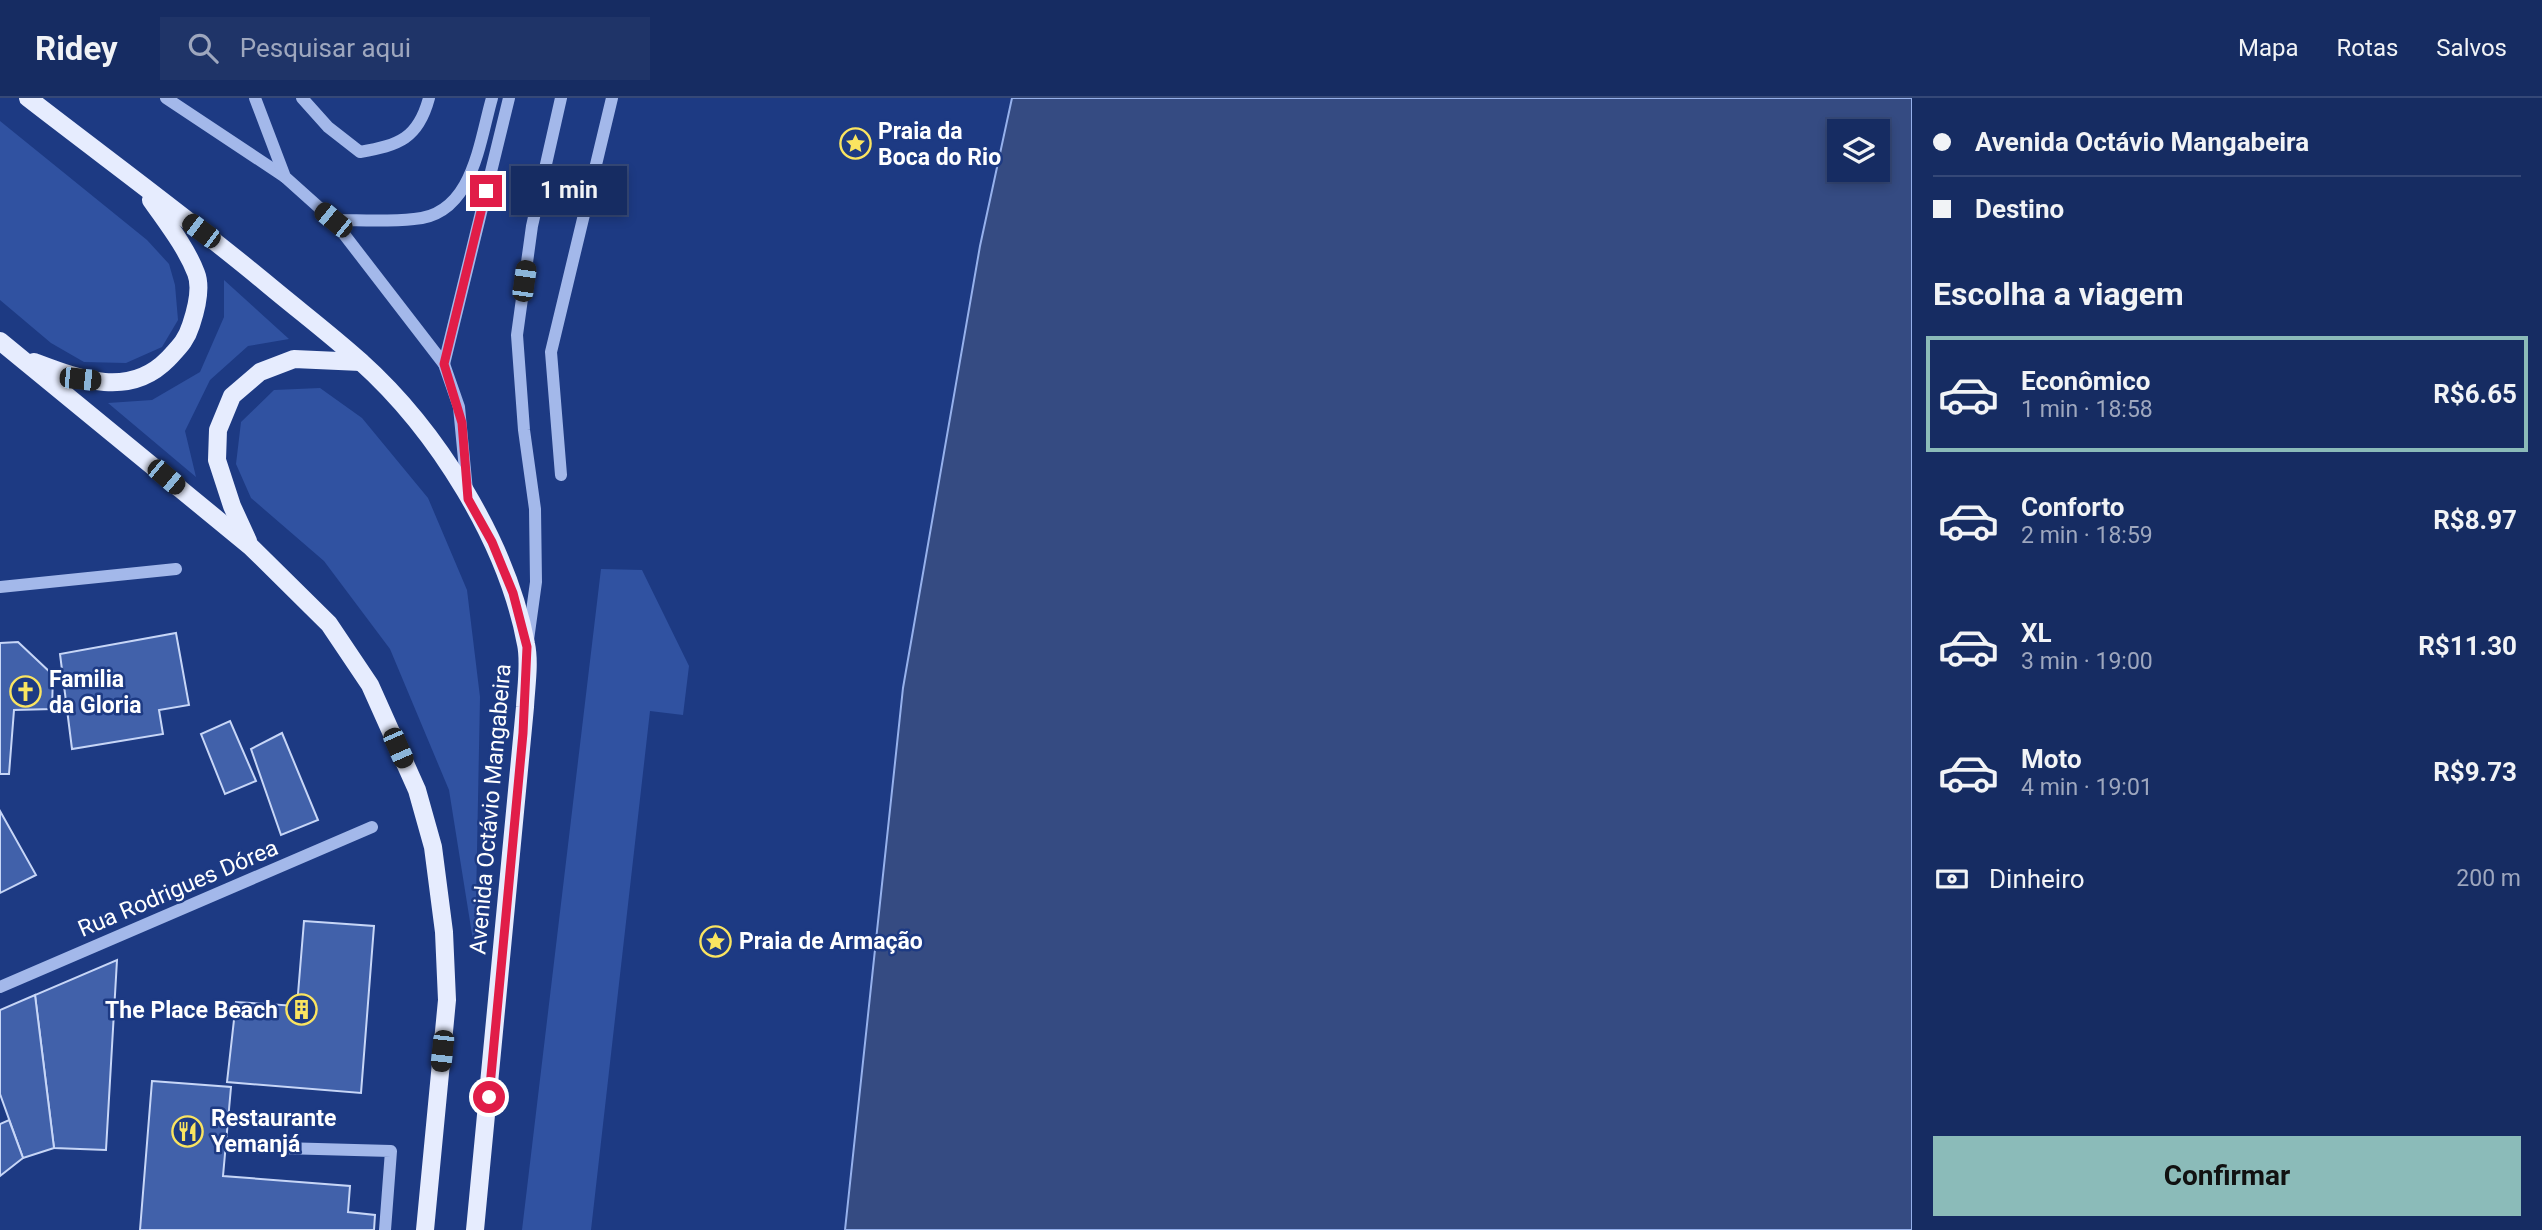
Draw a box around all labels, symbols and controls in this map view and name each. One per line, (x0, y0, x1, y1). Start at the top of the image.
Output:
search box (160, 17, 650, 80)
text: Ridey (35, 29, 118, 68)
icon: search (184, 29, 222, 67)
text: Pesquisar aqui (240, 33, 411, 63)
text: Mapa (2238, 34, 2299, 62)
text: Rotas (2337, 34, 2398, 62)
text: Salvos (2436, 34, 2507, 62)
place label: Praia da Boca do Rio (878, 118, 1001, 171)
map controls (1827, 119, 1890, 182)
button: layers (1827, 119, 1890, 182)
place icon: Praia da Boca do Rio (838, 127, 872, 161)
text: Avenida Octávio Mangabeira (1975, 127, 2309, 157)
callout: 1 min (510, 166, 626, 216)
route end (470, 175, 502, 207)
text: 1 min (540, 177, 598, 204)
text: Destino (1975, 194, 2064, 224)
car (311, 199, 356, 241)
car (178, 210, 225, 252)
car (511, 259, 538, 303)
text: Escolha a viagem (1933, 275, 2184, 313)
icon: car (1937, 363, 2000, 426)
car (59, 366, 102, 392)
text: Econômico (2021, 366, 2150, 396)
text: R$6.65 (2433, 379, 2517, 409)
text: 1 min · 18:58 (2021, 396, 2153, 423)
car (144, 455, 189, 499)
icon: car (1937, 489, 2000, 552)
text: Conforto (2021, 492, 2125, 522)
text: R$8.97 (2433, 505, 2517, 535)
text: 2 min · 18:59 (2021, 522, 2153, 549)
icon: car (1937, 615, 2000, 678)
text: XL (2021, 618, 2052, 648)
text: R$11.30 (2418, 631, 2517, 661)
text: 3 min · 19:00 (2021, 648, 2153, 675)
street label: Avenida Octávio Mangabeira (464, 663, 517, 956)
place label: Familia da Gloria (49, 666, 142, 719)
church icon: Familia da Gloria (9, 675, 43, 709)
car (380, 725, 417, 771)
icon: car (1937, 741, 2000, 804)
text: Moto (2021, 744, 2082, 774)
text: R$9.73 (2433, 757, 2517, 787)
text: 4 min · 19:01 (2021, 774, 2153, 801)
street label: Rua Rodrigues Dórea (74, 834, 282, 943)
icon: cash (1933, 860, 1971, 898)
text: Dinheiro (1989, 864, 2085, 894)
text: 200 m (2456, 865, 2521, 892)
place icon: Praia de Armação (699, 924, 733, 958)
place label: Praia de Armação (739, 928, 923, 955)
building icon: The Place Beach (284, 993, 318, 1027)
place label: The Place Beach (105, 997, 278, 1024)
car (430, 1029, 455, 1073)
route start (473, 1081, 505, 1113)
place label: Restaurante Yemanjá (211, 1105, 336, 1158)
restaurant icon: Restaurante Yemanjá (171, 1114, 205, 1148)
button: Confirmar (1933, 1136, 2521, 1216)

